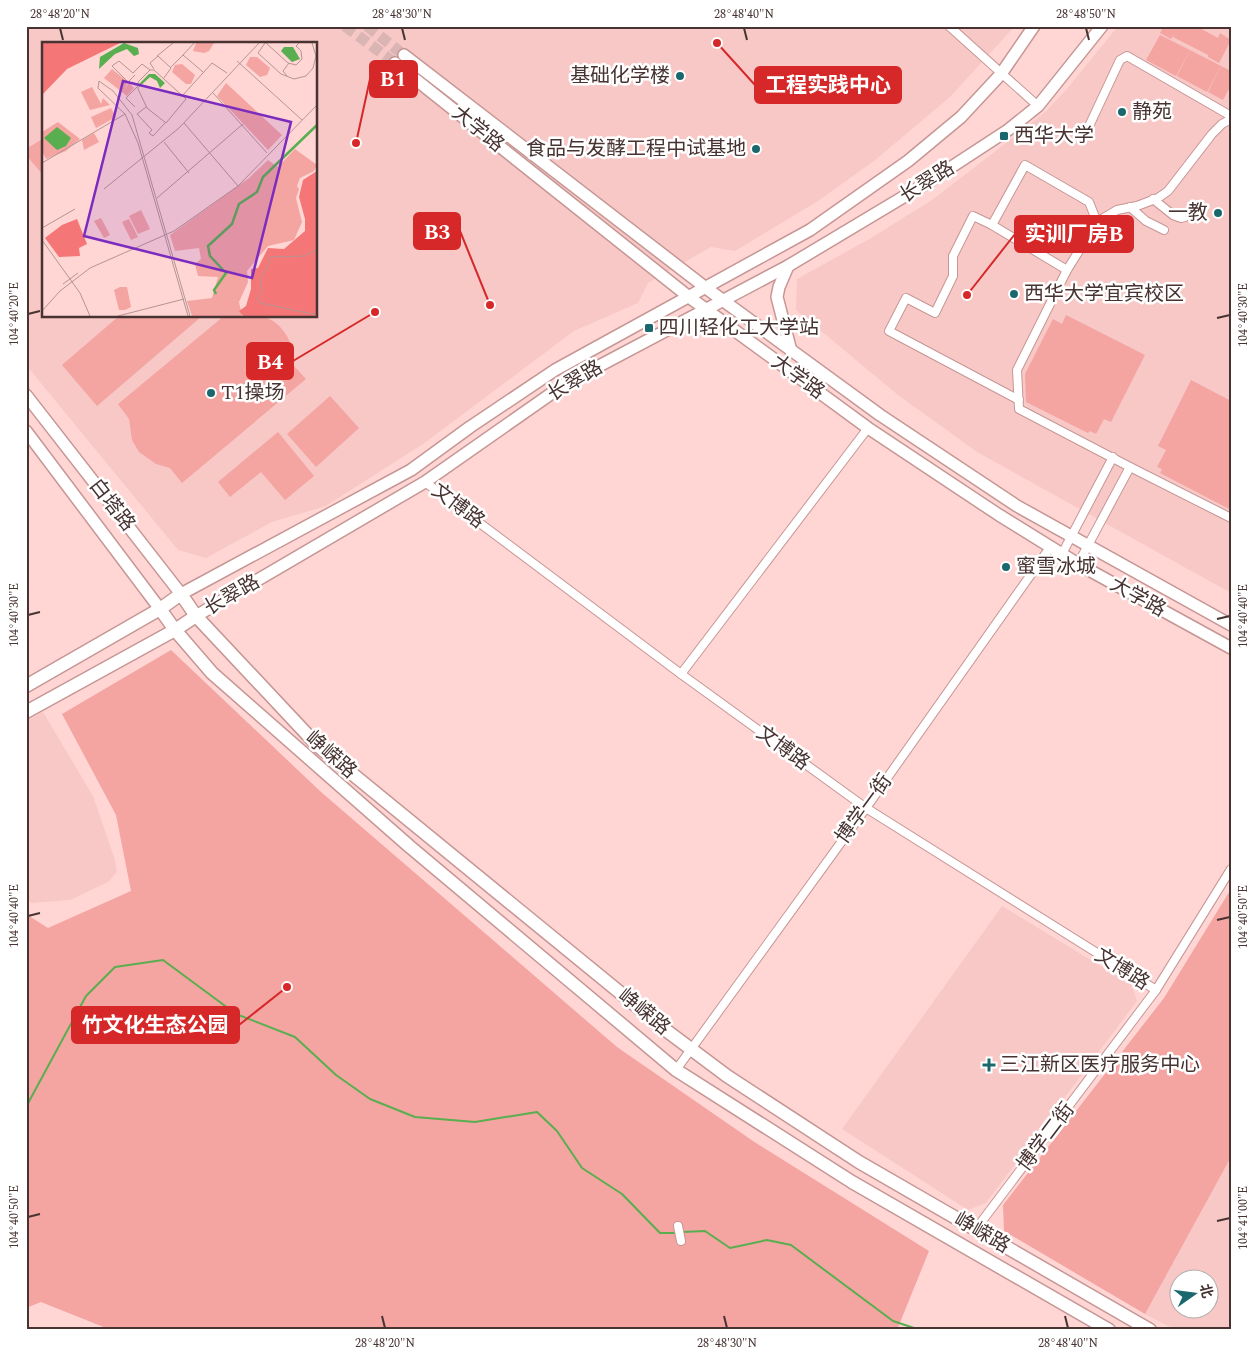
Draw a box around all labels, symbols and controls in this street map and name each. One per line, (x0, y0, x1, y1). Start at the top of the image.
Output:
text: 28°48'20"N (30, 5, 90, 24)
text: 28°48'30"N (372, 5, 432, 24)
text: 28°48'40"N (714, 5, 774, 24)
text: 28°48'50"N (1056, 5, 1116, 24)
inset map (42, 42, 318, 318)
callout: B1 (370, 61, 417, 97)
place label: 基础化学楼 (570, 61, 670, 91)
text: B1 (380, 64, 406, 96)
callout: 工程实践中心 (755, 67, 901, 103)
marker: 基础化学楼 (674, 70, 686, 82)
text: 工程实践中心 (765, 70, 891, 102)
place label: 静苑 (1132, 97, 1172, 127)
street label: 大学路 (445, 98, 511, 160)
marker: 静苑 (1116, 106, 1128, 118)
place label: 西华大学 (1014, 121, 1094, 151)
marker: 西华大学 (998, 130, 1010, 142)
place label: 食品与发酵工程中试基地 (526, 134, 746, 164)
marker: 食品与发酵工程中试基地 (750, 143, 762, 155)
street label: 长翠路 (894, 153, 960, 211)
place label: 一教 (1168, 198, 1208, 228)
marker: 一教 (1212, 207, 1224, 219)
callout: B3 (414, 213, 460, 249)
callout: 实训厂房B (1015, 216, 1133, 252)
text: B3 (424, 217, 451, 249)
text: 实训厂房B (1025, 219, 1124, 251)
place label: 西华大学宜宾校区 (1024, 279, 1184, 309)
text: 104°40'20"E (5, 282, 24, 346)
text: 104°40'30"E (1234, 283, 1253, 347)
marker: 西华大学宜宾校区 (1008, 288, 1020, 300)
place label: 四川轻化工大学站 (659, 313, 819, 343)
marker: 四川轻化工大学站 (643, 322, 655, 334)
callout: B4 (247, 343, 293, 379)
text: B4 (257, 347, 284, 379)
street label: 大学路 (765, 347, 831, 407)
street label: 长翠路 (542, 353, 608, 409)
place label: T1操场 (221, 378, 284, 408)
marker: T1操场 (205, 387, 217, 399)
street label: 白塔路 (82, 472, 142, 538)
street label: 文博路 (425, 476, 491, 536)
place label: 蜜雪冰城 (1016, 552, 1096, 582)
marker: 蜜雪冰城 (1000, 561, 1012, 573)
street label: 长翠路 (199, 567, 265, 623)
street label: 大学路 (1104, 569, 1172, 625)
text: 104°40'30"E (5, 583, 24, 647)
text: 104°40'40"E (1234, 584, 1253, 648)
street label: 文博路 (750, 718, 816, 778)
street label: 峥嵘路 (299, 724, 363, 786)
street label: 博学一街 (828, 768, 900, 850)
text: 104°40'40"E (5, 884, 24, 948)
text: 104°40'50"E (1234, 885, 1253, 949)
street label: 文博路 (1089, 940, 1155, 998)
street label: 峥嵘路 (611, 981, 677, 1043)
callout: 竹文化生态公园 (72, 1007, 239, 1043)
text: 竹文化生态公园 (82, 1010, 229, 1042)
place label: 三江新区医疗服务中心 (1000, 1050, 1200, 1080)
marker: 三江新区医疗服务中心 (982, 1058, 996, 1072)
street label: 博学二街 (1010, 1096, 1082, 1178)
text: 104°40'50"E (5, 1185, 24, 1249)
text: 104°41'00"E (1234, 1186, 1253, 1250)
street label: 峥嵘路 (949, 1205, 1015, 1261)
north arrow (1170, 1268, 1220, 1318)
text: 北 (1194, 1282, 1218, 1300)
text: 28°48'20"N (355, 1334, 415, 1353)
text: 28°48'30"N (697, 1334, 757, 1353)
text: 28°48'40"N (1038, 1334, 1098, 1353)

